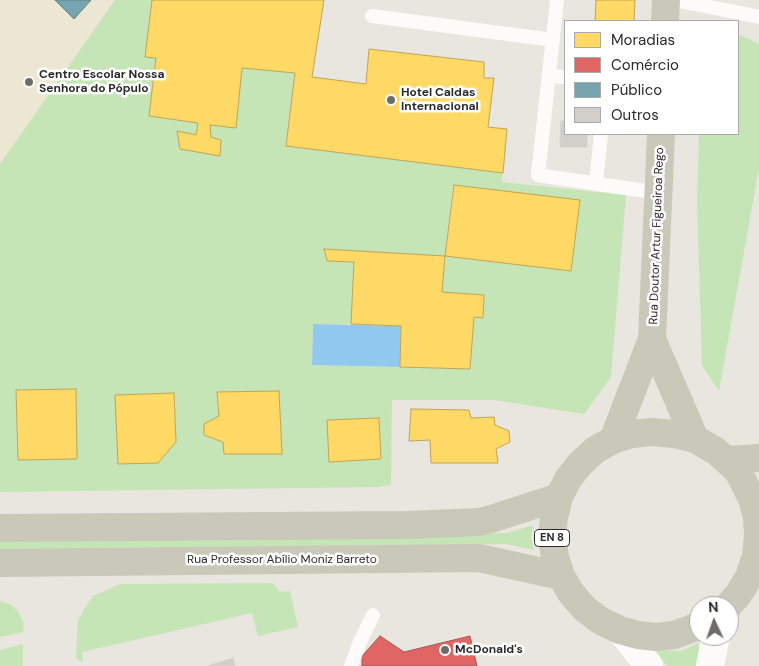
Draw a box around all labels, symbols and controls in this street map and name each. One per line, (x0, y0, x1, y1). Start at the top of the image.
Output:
legend (564, 20, 739, 135)
text: Moradias (611, 30, 675, 50)
text: Comércio (611, 55, 679, 75)
place label: Centro Escolar Nossa Senhora do Pópulo (39, 68, 164, 96)
marker: Centro Escolar Nossa Senhora do Pópulo (23, 76, 35, 88)
text: Público (611, 80, 662, 100)
place label: Hotel Caldas Internacional (401, 86, 479, 114)
marker: Hotel Caldas Internacional (385, 94, 397, 106)
text: Outros (611, 105, 659, 125)
street label: Rua Doutor Artur Figueiroa Rego (647, 147, 667, 325)
road number: EN 8 (534, 530, 570, 546)
street label: Rua Professor Abílio Moniz Barreto (187, 553, 377, 567)
north arrow (689, 596, 739, 646)
text: N (708, 598, 719, 616)
place label: McDonald's (455, 643, 523, 657)
marker: McDonald's (439, 644, 451, 656)

